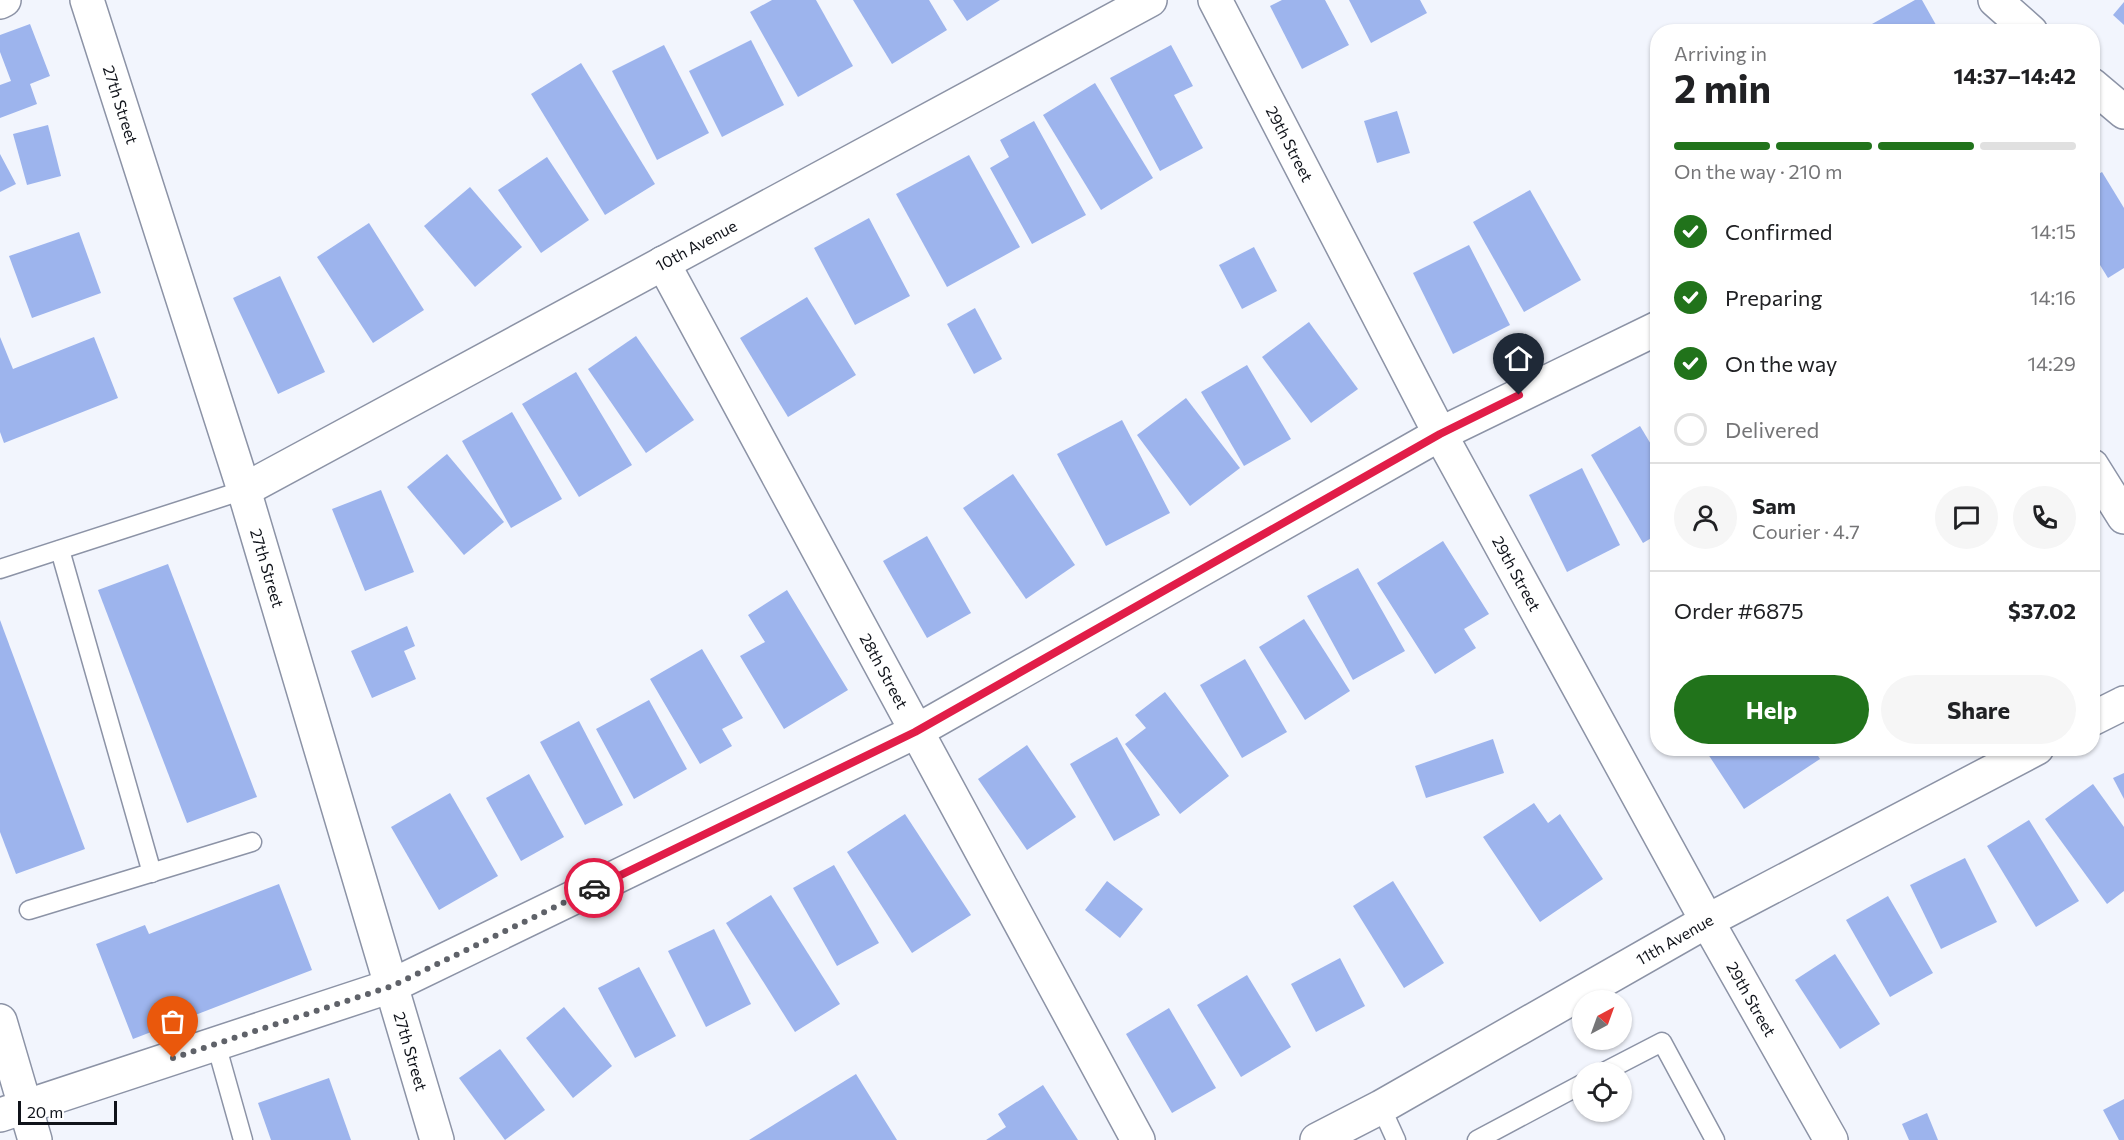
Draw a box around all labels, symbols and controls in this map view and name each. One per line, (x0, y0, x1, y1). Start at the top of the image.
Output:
text: Arriving in (1674, 41, 1767, 65)
text: 14:37–14:42 (1953, 62, 2076, 89)
street label: 27th Street (100, 63, 143, 147)
text: 2 min (1674, 63, 1771, 111)
street label: 29th Street (1263, 103, 1318, 185)
text: On the way · 210 m (1674, 159, 1842, 183)
street label: 10th Avenue (652, 215, 740, 275)
icon: check (1674, 215, 1707, 248)
text: Confirmed (1725, 218, 1832, 245)
text: 14:15 (2031, 219, 2076, 243)
icon: check (1674, 281, 1707, 314)
text: Preparing (1725, 284, 1822, 311)
text: 14:16 (2030, 285, 2076, 309)
pin (1493, 333, 1544, 395)
icon: home (1502, 342, 1535, 375)
icon: check (1674, 347, 1707, 380)
text: On the way (1725, 350, 1837, 377)
text: 14:29 (2028, 351, 2076, 375)
text: Delivered (1725, 416, 1819, 443)
button: person (1674, 486, 1737, 549)
button: chat (1935, 486, 1998, 549)
button: phone (2013, 486, 2076, 549)
text: Sam (1752, 492, 1796, 519)
text: Courier · 4.7 (1752, 519, 1860, 543)
street label: 27th Street (247, 526, 288, 610)
street label: 29th Street (1489, 533, 1545, 614)
text: Order #6875 (1674, 597, 1804, 624)
text: $37.02 (2008, 597, 2076, 624)
street label: 28th Street (856, 630, 913, 712)
button: Help (1674, 675, 1869, 744)
button: Share (1881, 675, 2076, 744)
courier (564, 858, 624, 918)
icon: car (578, 872, 611, 905)
street label: 11th Avenue (1632, 910, 1716, 969)
street label: 29th Street (1723, 958, 1780, 1040)
north arrow (1572, 990, 1632, 1050)
map controls (1572, 990, 1632, 1122)
pin (147, 996, 198, 1058)
icon: bag (156, 1005, 189, 1038)
street label: 27th Street (390, 1009, 432, 1093)
button: locate (1572, 1062, 1632, 1122)
scale bar (18, 1098, 117, 1126)
text: 20 m (27, 1102, 63, 1121)

